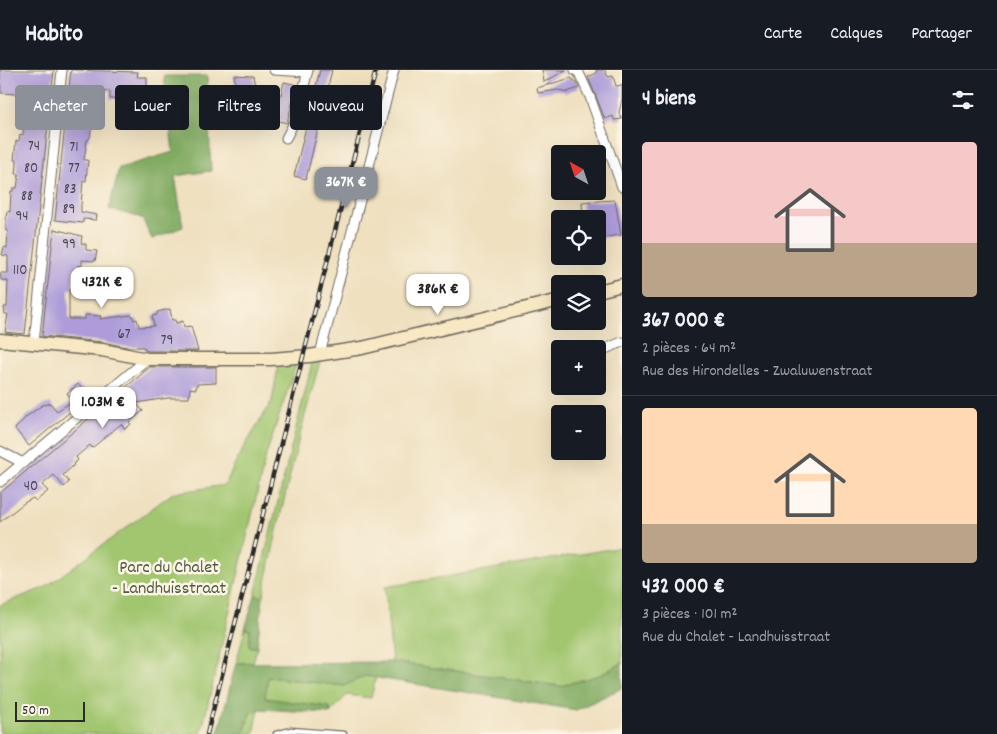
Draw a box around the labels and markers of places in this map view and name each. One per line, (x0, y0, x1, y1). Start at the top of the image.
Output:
pin: 367K € (305, 166, 387, 209)
pin: 432K € (61, 266, 143, 309)
pin: 386K € (397, 274, 479, 316)
pin: 1.03M € (57, 386, 149, 429)

